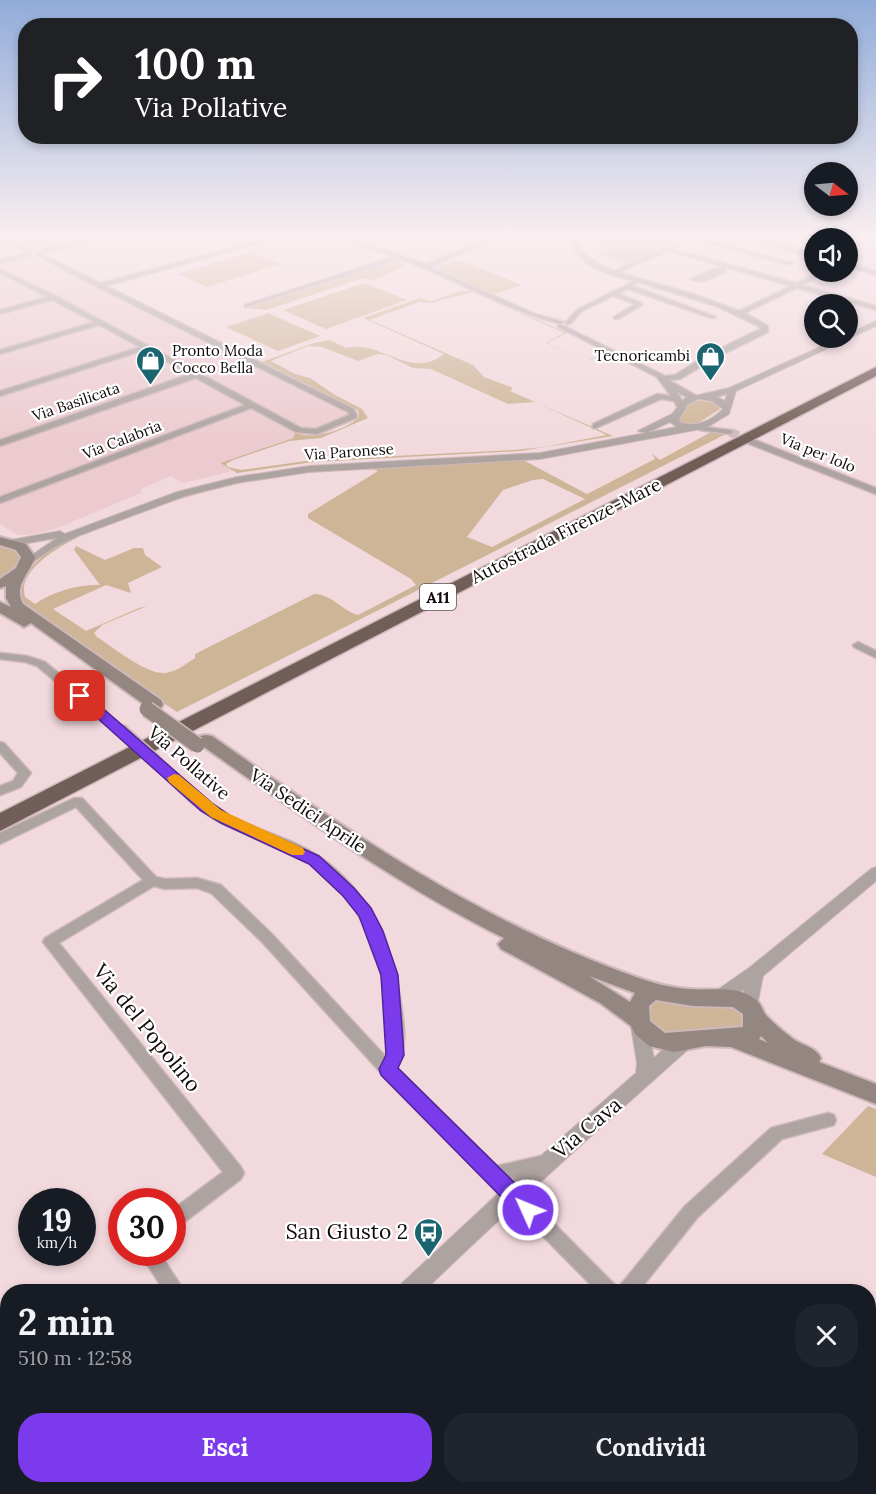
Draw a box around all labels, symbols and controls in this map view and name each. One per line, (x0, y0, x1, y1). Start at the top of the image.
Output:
text: 100 m (135, 37, 255, 91)
icon: right (36, 42, 114, 120)
text: Via Pollative (135, 90, 287, 124)
north arrow (804, 162, 858, 216)
map controls (804, 162, 858, 348)
button: sound (804, 228, 858, 282)
button: search (804, 294, 858, 348)
shop icon: Tecnoricambi (695, 340, 727, 382)
place label: Pronto Moda Cocco Bella (172, 341, 263, 377)
shop icon: Pronto Moda Cocco Bella (135, 344, 167, 386)
place label: Tecnoricambi (594, 346, 690, 365)
street label: Via Basilicata (29, 378, 122, 426)
street label: Via Calabria (79, 416, 164, 464)
street label: Via per Iolo (777, 428, 859, 476)
street label: Via Paronese (303, 439, 394, 464)
street label: Autostrada Firenze-Mare (466, 472, 665, 589)
road number: A11 (420, 584, 456, 610)
pin (54, 670, 105, 721)
icon: arrive (63, 679, 96, 712)
street label: Via Pollative (143, 720, 235, 805)
street label: Via Sedici Aprile (245, 763, 371, 858)
street label: Via del Popolino (87, 957, 207, 1097)
street label: Via Cava (546, 1091, 627, 1165)
position arrow (496, 1178, 560, 1242)
speed limit sign: 30 (108, 1188, 186, 1266)
text: 19 (42, 1201, 72, 1239)
bus stop icon: San Giusto 2 (413, 1216, 445, 1258)
place label: San Giusto 2 (286, 1218, 408, 1245)
text: km/h (37, 1233, 77, 1252)
text: 2 min (18, 1299, 115, 1345)
button: close (795, 1304, 858, 1367)
text: 510 m · 12:58 (18, 1345, 132, 1370)
button: Esci (18, 1413, 432, 1482)
button: Condividi (444, 1413, 858, 1482)

